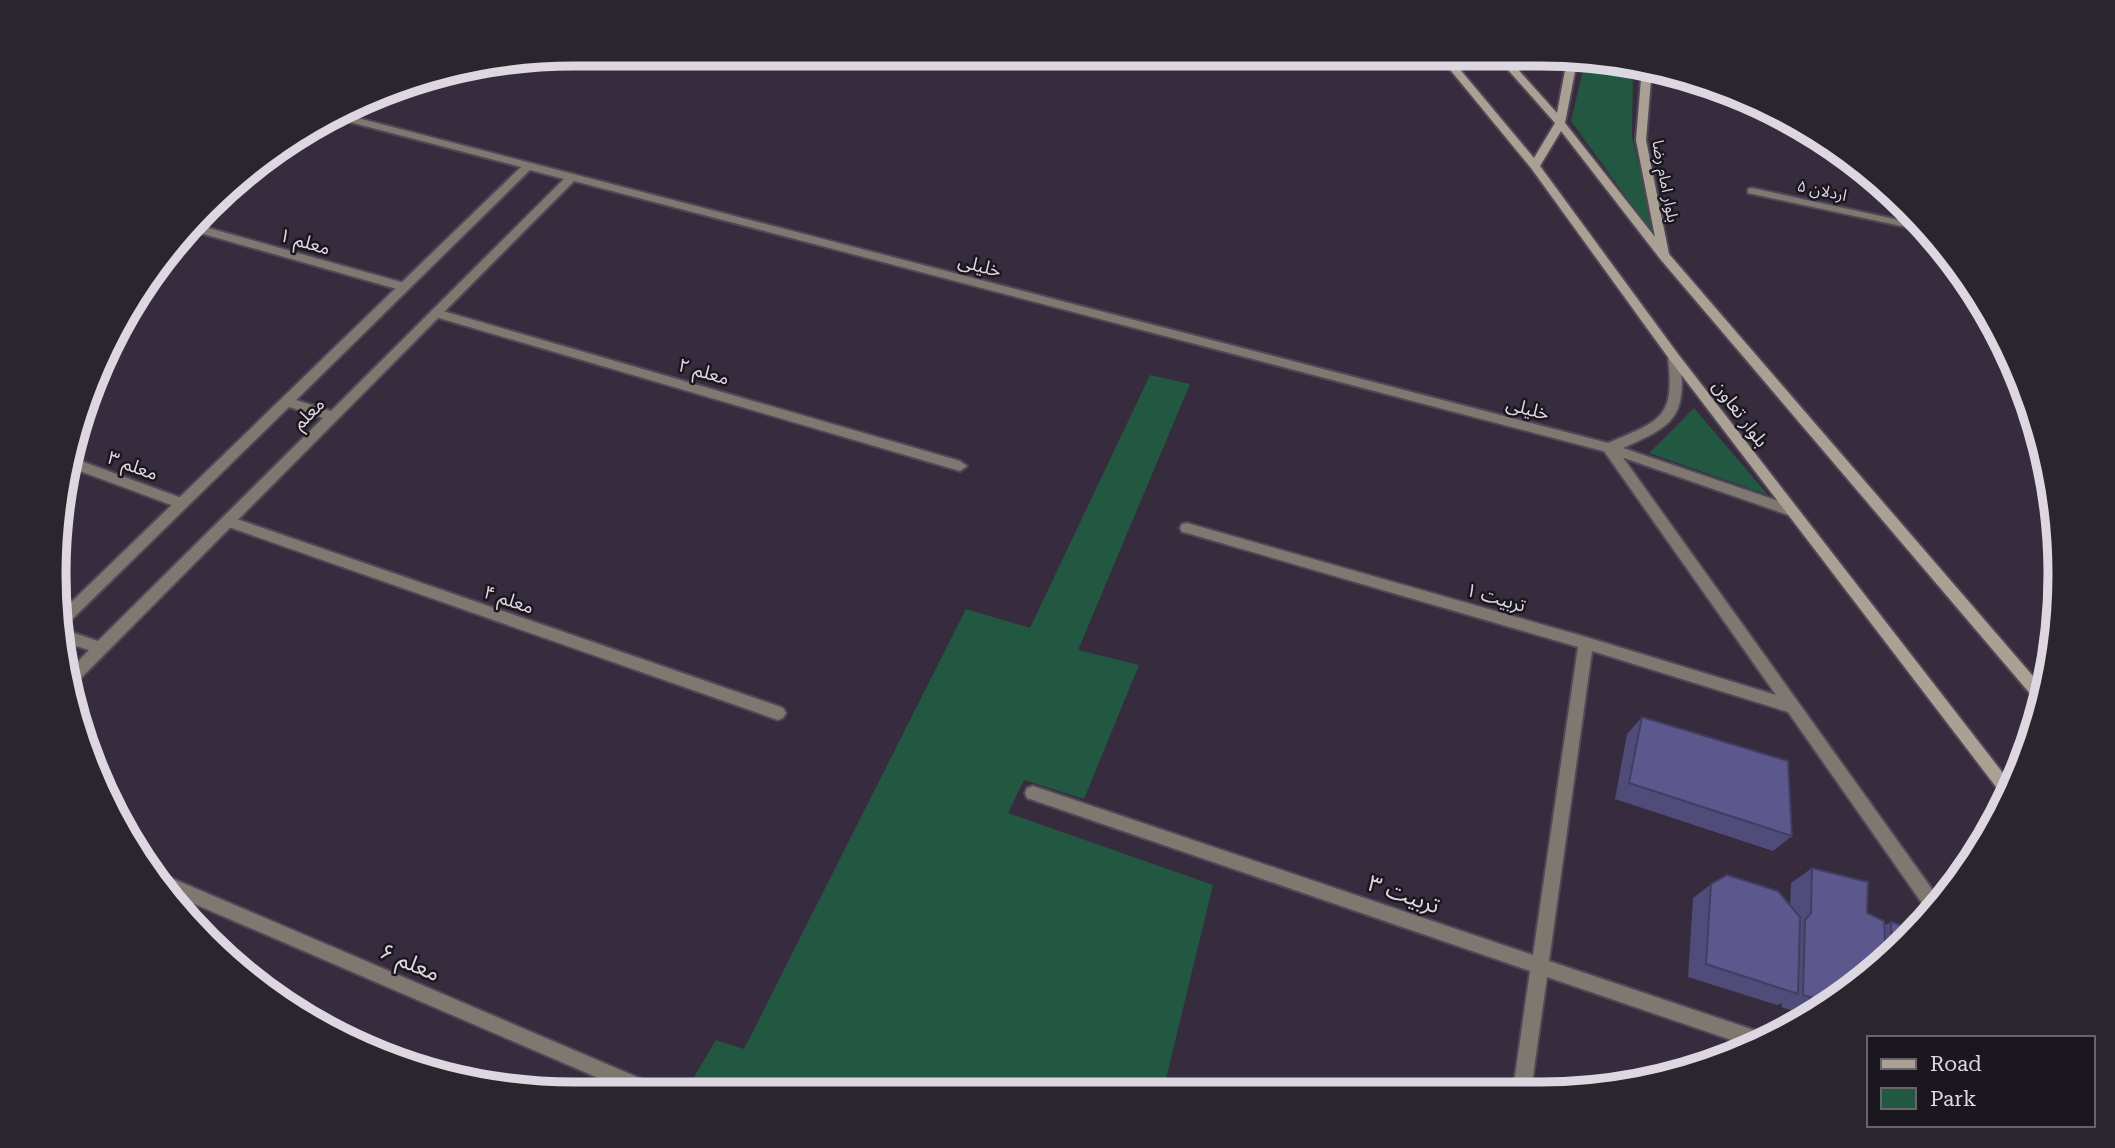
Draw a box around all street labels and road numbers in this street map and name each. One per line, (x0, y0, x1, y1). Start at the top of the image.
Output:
street label: بلوار امام رضا (1645, 138, 1683, 224)
street label: اردلان ۵ (1795, 176, 1848, 205)
street label: معلم ۱ (276, 223, 333, 263)
street label: خلیلی (956, 249, 1004, 282)
street label: معلم ۲ (675, 353, 732, 393)
street label: بلوار تعاون (1708, 375, 1773, 452)
street label: معلم (287, 392, 331, 436)
street label: خلیلی (1504, 392, 1552, 425)
street label: معلم ۳ (103, 446, 161, 488)
street label: تربیت ۱ (1463, 578, 1528, 617)
street label: معلم ۴ (480, 580, 537, 622)
street label: تربیت ۳ (1364, 870, 1444, 919)
street label: معلم ۶ (374, 938, 444, 990)

